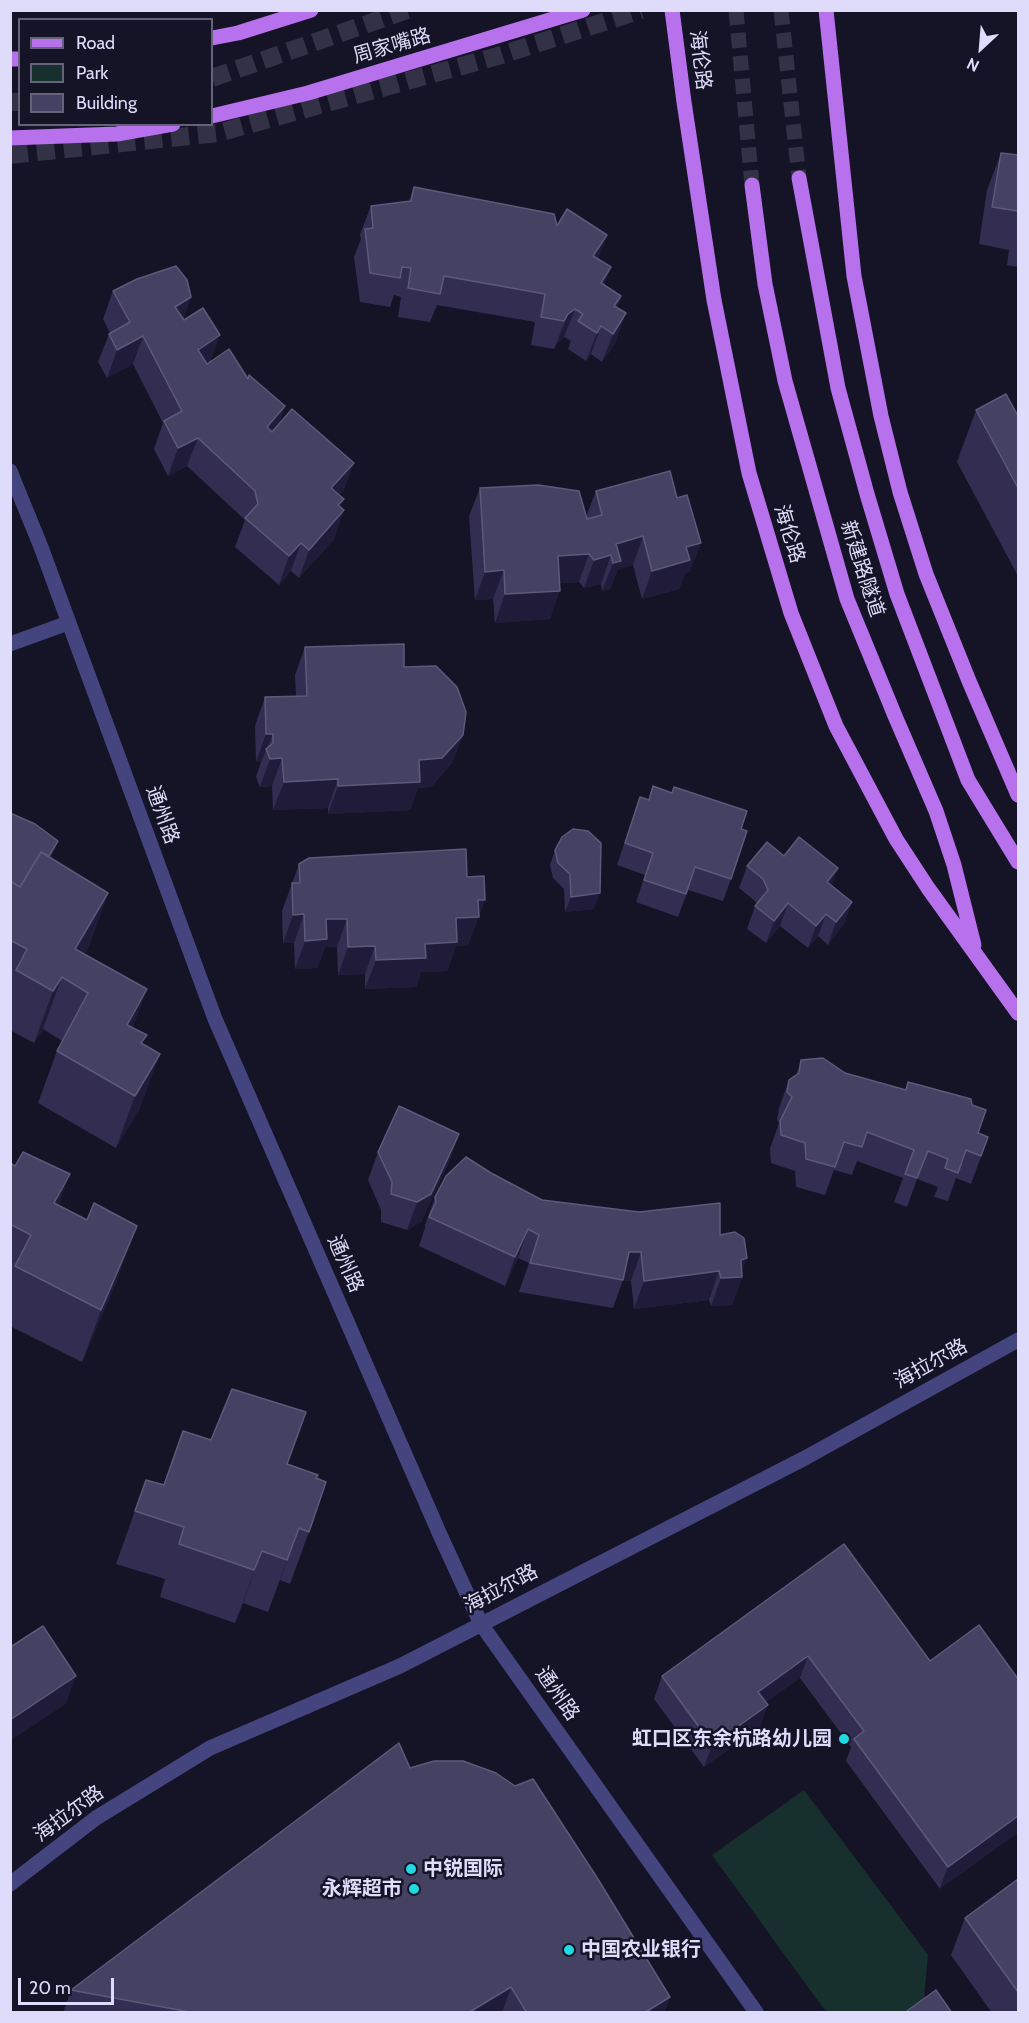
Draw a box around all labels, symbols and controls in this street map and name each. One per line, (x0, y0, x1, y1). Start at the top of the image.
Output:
legend (18, 18, 213, 126)
north arrow (951, 18, 1011, 78)
street label: 周家嘴路 (350, 23, 434, 69)
street label: 海伦路 (684, 29, 716, 91)
text: Road (76, 32, 115, 54)
text: N (964, 54, 982, 76)
text: Park (76, 62, 108, 84)
text: Building (76, 92, 137, 114)
street label: 海伦路 (769, 502, 809, 566)
street label: 新建路隧道 (835, 518, 889, 620)
street label: 通州路 (140, 783, 184, 847)
street label: 通州路 (322, 1232, 368, 1296)
street label: 海拉尔路 (890, 1334, 972, 1394)
street label: 海拉尔路 (460, 1560, 542, 1618)
street label: 通州路 (530, 1663, 584, 1725)
place label: 虹口区东余杭路幼儿园 (632, 1727, 832, 1751)
marker: 虹口区东余杭路幼儿园 (837, 1732, 851, 1746)
street label: 海拉尔路 (30, 1781, 108, 1847)
place label: 中锐国际 (423, 1857, 503, 1881)
marker: 中锐国际 (404, 1862, 418, 1876)
place label: 永辉超市 (322, 1877, 402, 1901)
marker: 永辉超市 (407, 1882, 421, 1896)
place label: 中国农业银行 (581, 1938, 701, 1962)
marker: 中国农业银行 (562, 1943, 576, 1957)
scale bar (21, 1966, 117, 2004)
text: 20 m (29, 1977, 71, 1999)

